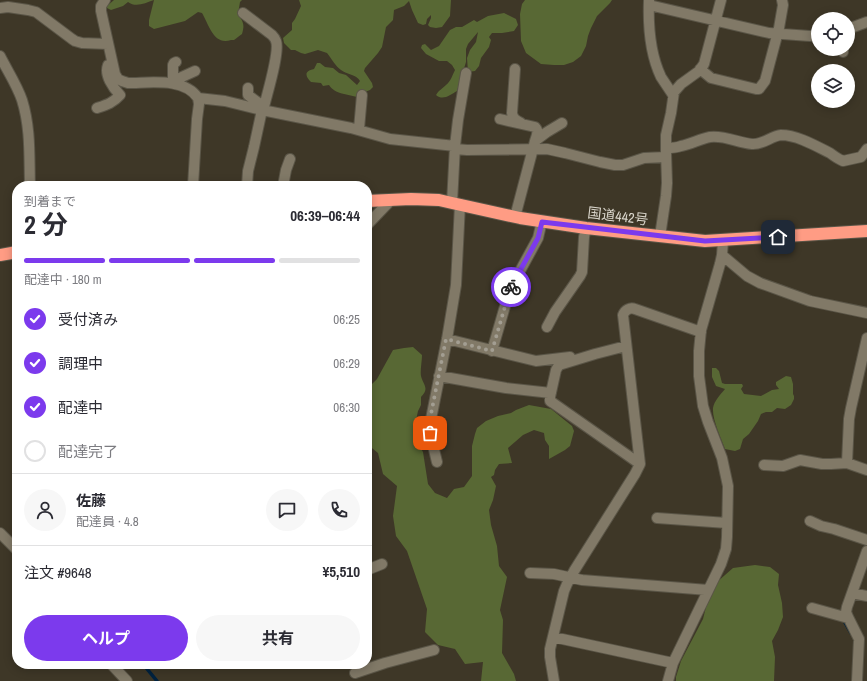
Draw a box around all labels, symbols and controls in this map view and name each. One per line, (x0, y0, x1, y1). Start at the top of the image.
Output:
map controls (811, 12, 855, 108)
button: locate (811, 12, 855, 56)
button: layers (811, 64, 855, 108)
text: 到着まで (24, 193, 76, 210)
street label: 国道442号 (587, 203, 649, 229)
text: 06:39–06:44 (290, 205, 360, 226)
text: 2 分 (24, 207, 68, 242)
pin (761, 220, 795, 254)
icon: home (767, 226, 789, 248)
courier (491, 267, 531, 307)
text: 配達中 · 180 m (24, 271, 102, 288)
icon: bike (500, 276, 522, 298)
icon: check (24, 308, 46, 330)
text: 受付済み (58, 309, 118, 330)
text: 06:25 (333, 311, 360, 328)
icon: check (24, 352, 46, 374)
text: 調理中 (58, 353, 103, 374)
text: 06:29 (333, 355, 360, 372)
icon: check (24, 396, 46, 418)
text: 配達中 (58, 397, 103, 418)
text: 06:30 (333, 399, 360, 416)
pin (413, 416, 447, 450)
icon: bag (419, 422, 441, 444)
text: 配達完了 (58, 441, 118, 462)
button: person (24, 489, 66, 531)
button: chat (266, 489, 308, 531)
button: phone (318, 489, 360, 531)
text: 佐藤 (76, 490, 106, 511)
text: 配達員 · 4.8 (76, 513, 139, 530)
text: ¥5,510 (322, 561, 360, 582)
text: 注文 #9648 (24, 562, 92, 583)
button: ヘルプ (24, 615, 188, 661)
button: 共有 (196, 615, 360, 661)

